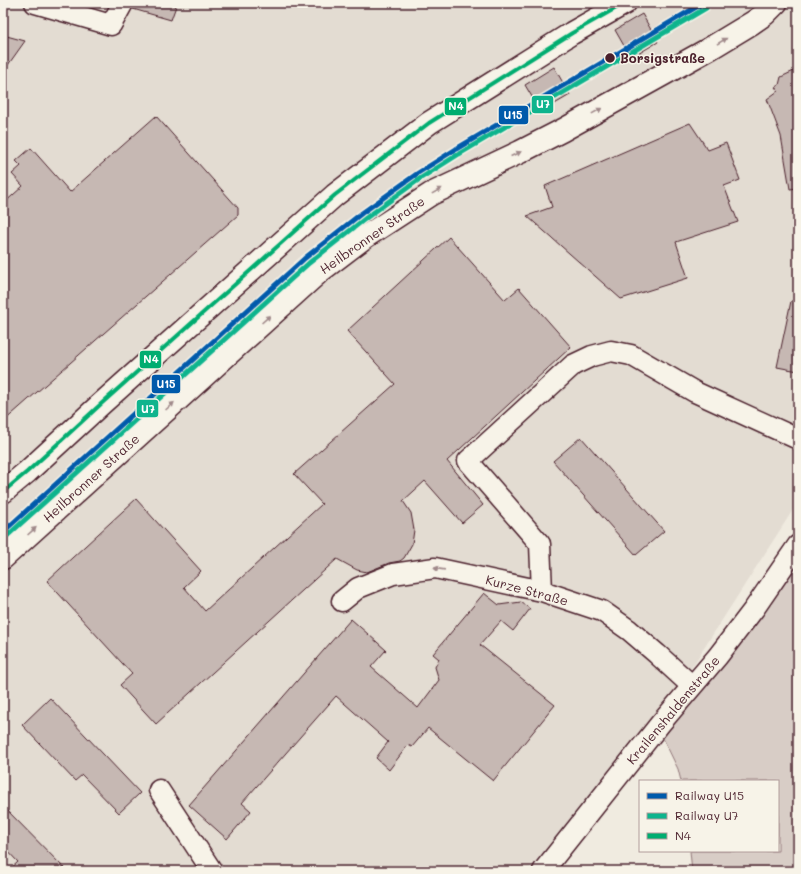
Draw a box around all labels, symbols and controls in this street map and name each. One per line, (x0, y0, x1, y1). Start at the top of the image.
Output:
one-way arrow (716, 37, 728, 44)
place label: Borsigstraße (620, 49, 705, 66)
marker: Borsigstraße (603, 51, 617, 65)
line badge: U7 (531, 95, 554, 114)
text: U7 (536, 96, 550, 111)
line badge: N4 (444, 97, 467, 116)
text: N4 (448, 98, 464, 113)
line badge: U15 (498, 105, 529, 125)
text: U15 (503, 107, 523, 122)
one-way arrow (591, 108, 603, 115)
one-way arrow (510, 151, 521, 157)
one-way arrow (431, 187, 442, 194)
street label: Heilbronner Straße (316, 192, 427, 277)
one-way arrow (261, 315, 271, 324)
line badge: N4 (139, 350, 162, 369)
text: N4 (143, 351, 159, 366)
line badge: U15 (151, 374, 181, 394)
text: U15 (156, 376, 176, 391)
line badge: U7 (136, 399, 159, 418)
text: U7 (141, 401, 155, 416)
one-way arrow (164, 402, 175, 411)
street label: Heilbronner Straße (39, 430, 142, 525)
one-way arrow (27, 527, 37, 536)
one-way arrow (433, 566, 445, 572)
street label: Kurze Straße (484, 570, 570, 609)
street label: Krailenshaldenstraße (622, 652, 723, 767)
legend (639, 780, 779, 852)
text: Railway U15 (675, 787, 744, 803)
text: Railway U7 (675, 807, 739, 823)
text: N4 (675, 827, 691, 843)

